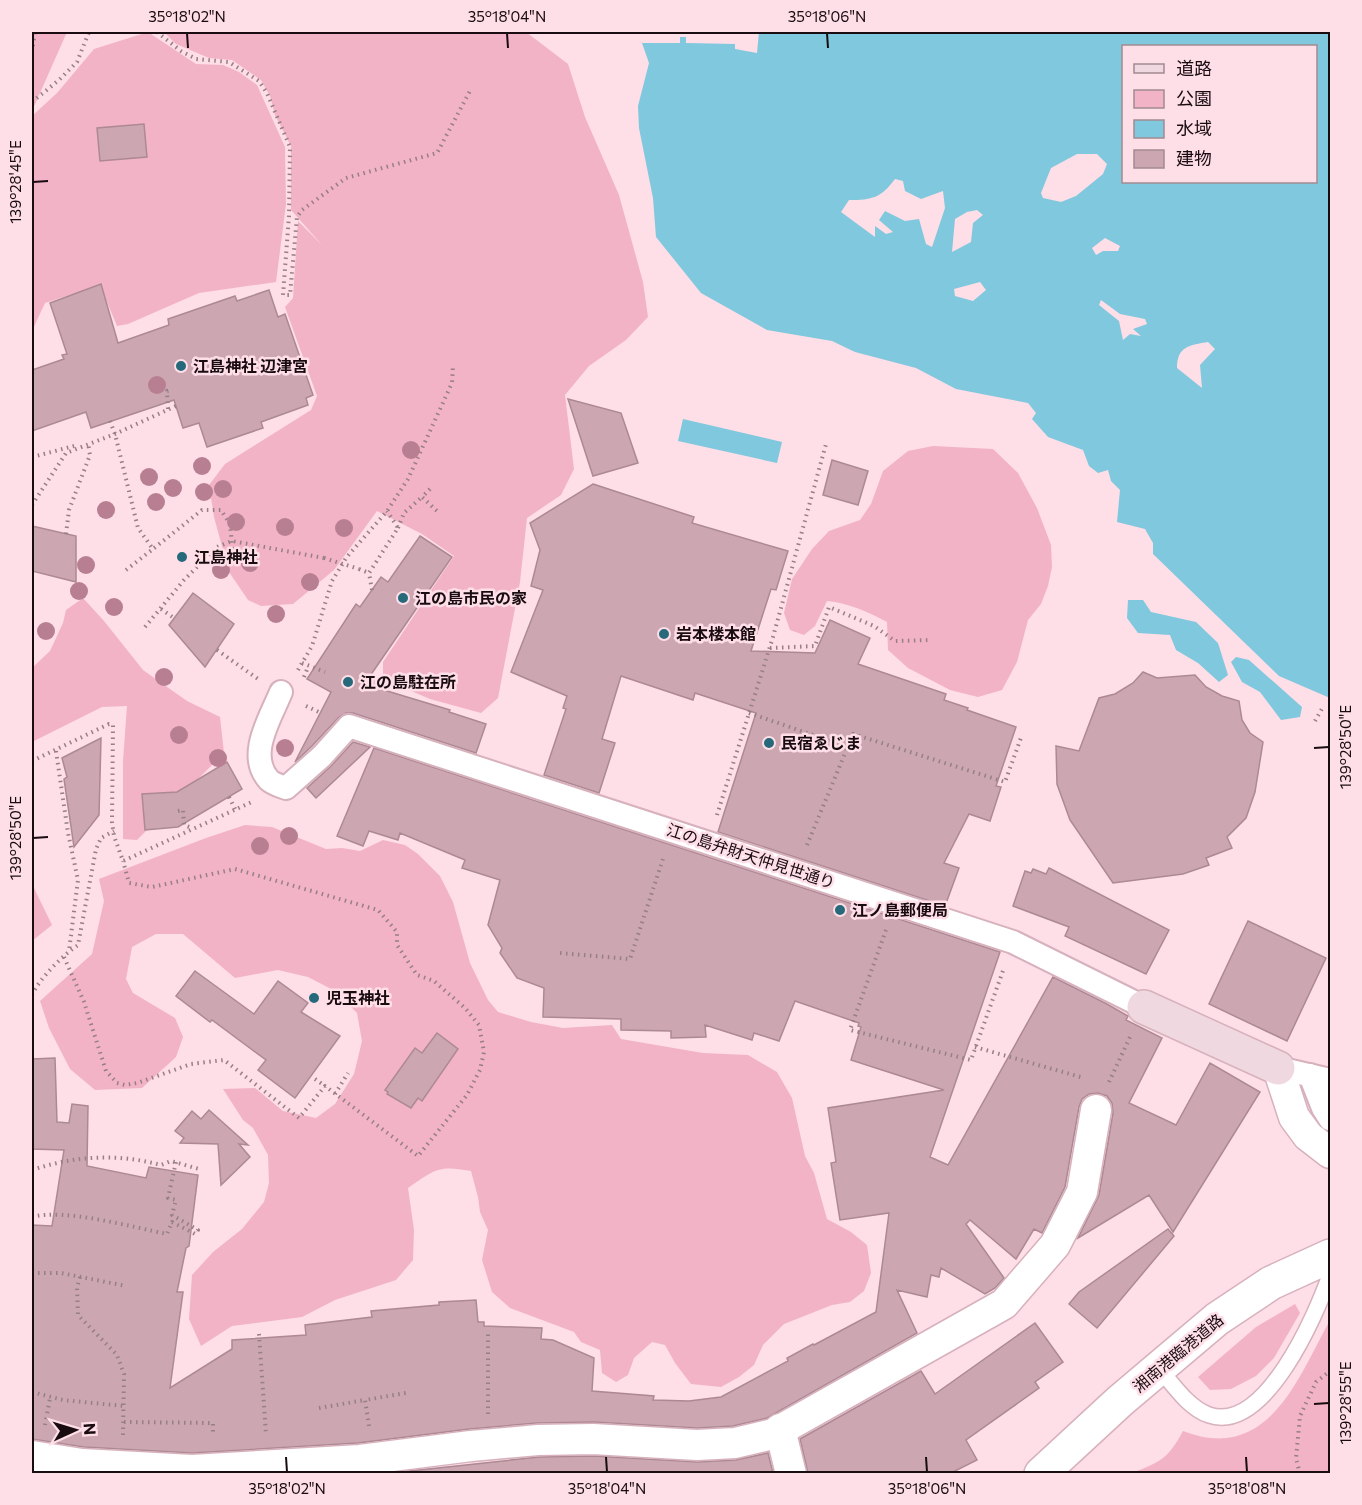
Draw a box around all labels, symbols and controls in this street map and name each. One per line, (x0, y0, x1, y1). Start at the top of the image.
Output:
text: 35°18'02"N (148, 7, 226, 25)
text: 35°18'04"N (468, 7, 546, 25)
text: 35°18'06"N (788, 7, 866, 25)
legend (1122, 45, 1317, 183)
text: 道路 (1176, 57, 1212, 79)
text: 公園 (1176, 87, 1212, 109)
text: 水域 (1176, 117, 1212, 139)
text: 139°28'45"E (6, 140, 24, 224)
text: 建物 (1176, 147, 1212, 169)
place label: 江島神社 辺津宮 (193, 356, 308, 375)
marker: 江島神社 辺津宮 (174, 359, 188, 373)
place label: 江島神社 (194, 547, 258, 566)
marker: 江島神社 (175, 550, 189, 564)
place label: 江の島市民の家 (415, 588, 527, 607)
marker: 江の島市民の家 (396, 591, 410, 605)
place label: 岩本楼本館 (676, 624, 756, 643)
marker: 岩本楼本館 (657, 627, 671, 641)
place label: 江の島駐在所 (360, 672, 456, 691)
marker: 江の島駐在所 (341, 675, 355, 689)
text: 139°28'50"E (1336, 705, 1354, 789)
place label: 民宿ゑじま (781, 733, 861, 752)
marker: 民宿ゑじま (762, 736, 776, 750)
text: 139°28'50"E (6, 796, 24, 880)
street label: 江の島弁財天仲見世通り (665, 819, 838, 892)
place label: 江ノ島郵便局 (852, 900, 948, 919)
marker: 江ノ島郵便局 (833, 903, 847, 917)
place label: 児玉神社 (326, 988, 390, 1007)
marker: 児玉神社 (307, 991, 321, 1005)
street label: 湘南港臨港道路 (1129, 1309, 1227, 1396)
text: 139°28'55"E (1336, 1361, 1354, 1445)
north arrow (45, 1400, 105, 1460)
text: N (81, 1422, 100, 1436)
text: 35°18'02"N (248, 1479, 326, 1497)
text: 35°18'04"N (568, 1479, 646, 1497)
text: 35°18'06"N (888, 1479, 966, 1497)
text: 35°18'08"N (1208, 1479, 1286, 1497)

